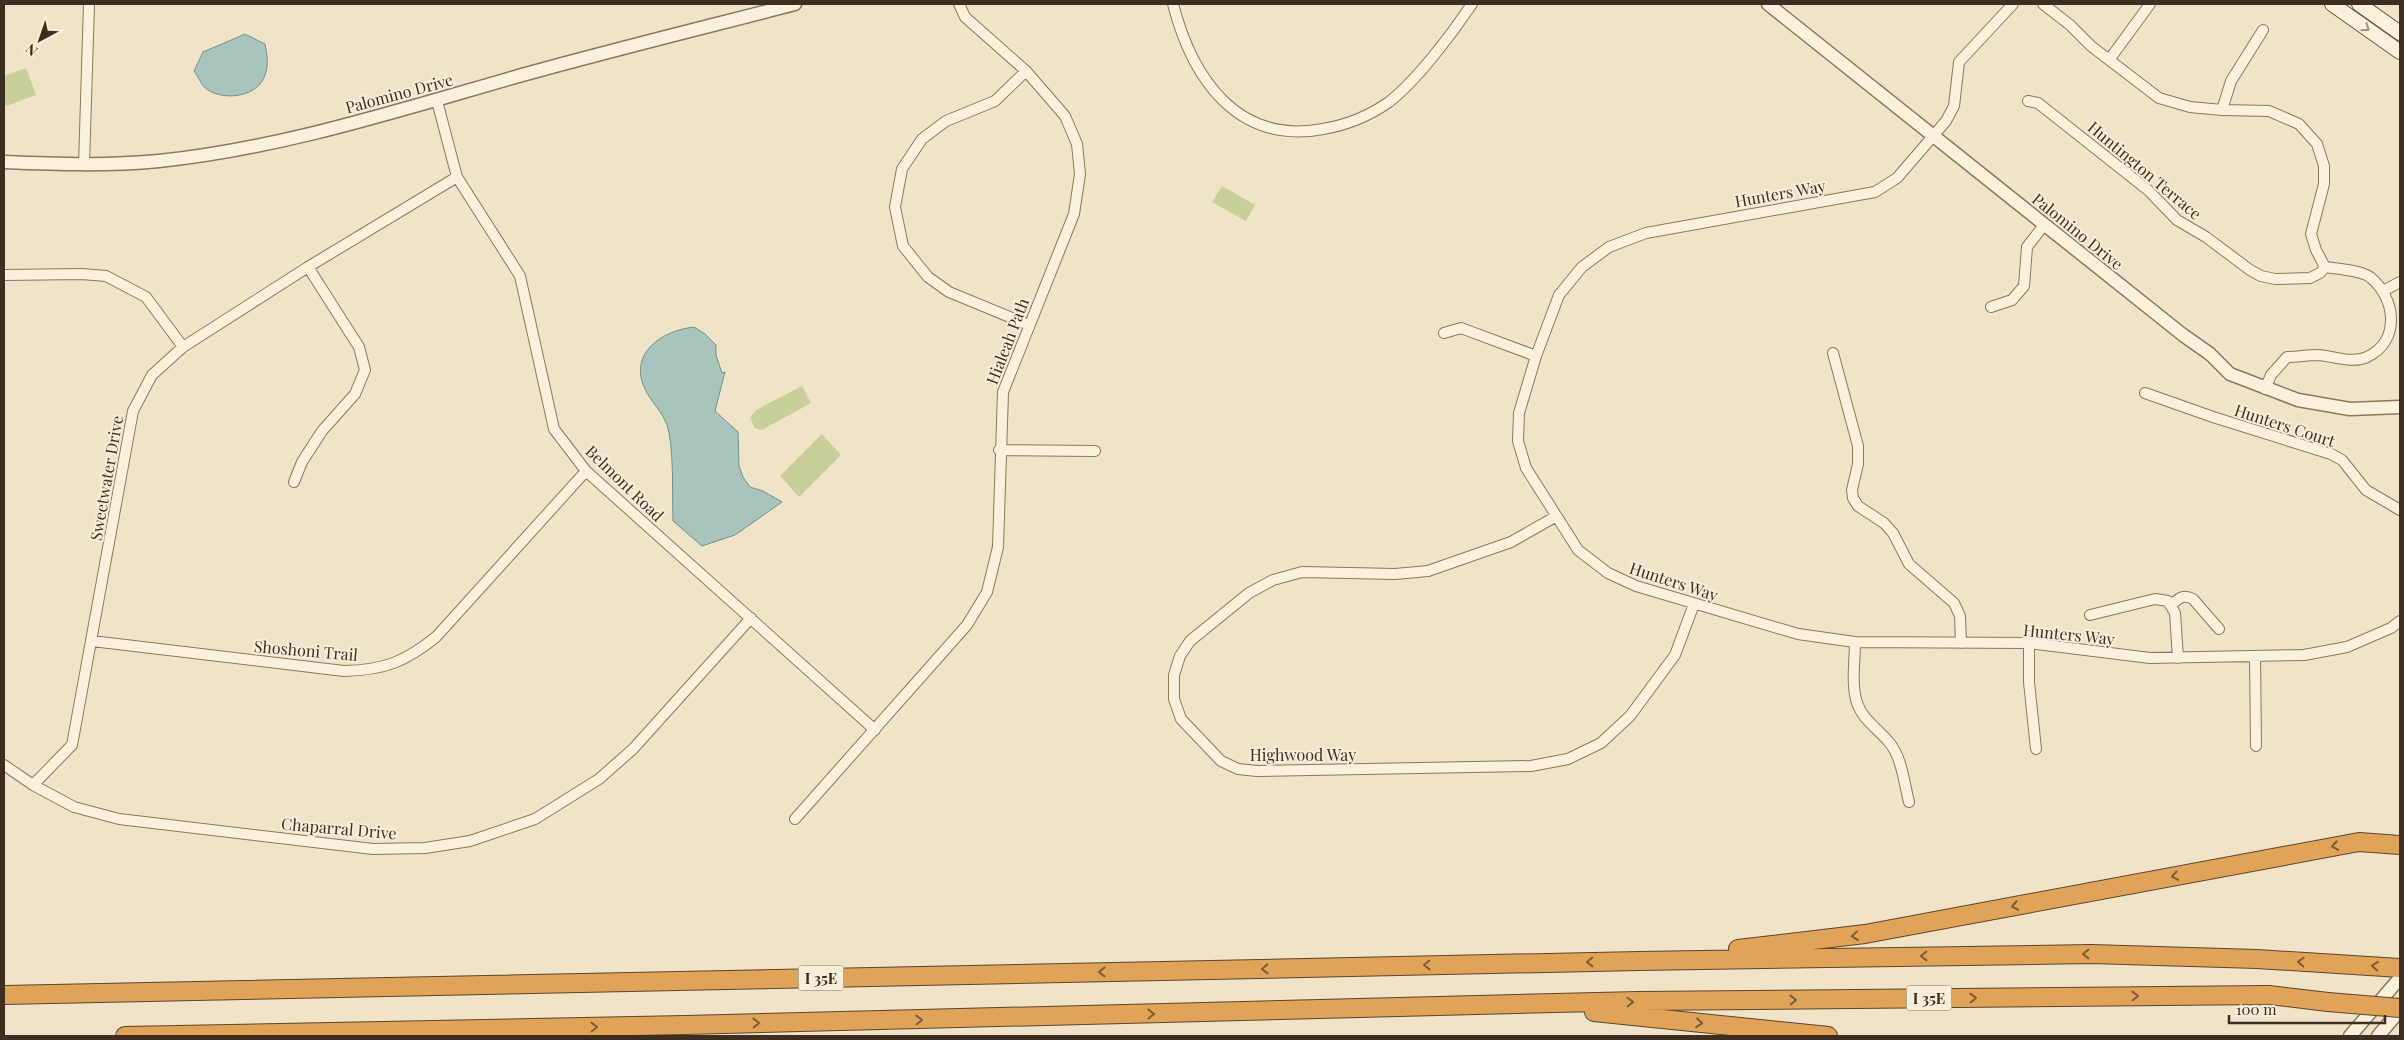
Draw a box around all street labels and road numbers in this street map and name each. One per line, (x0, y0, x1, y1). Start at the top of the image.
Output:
street label: Palomino Drive (343, 69, 455, 117)
street label: Huntington Terrace (2084, 116, 2206, 224)
street label: Hunters Way (1733, 175, 1827, 211)
street label: Palomino Drive (2028, 188, 2128, 274)
street label: Hialeah Path (981, 294, 1033, 387)
street label: Hunters Court (2232, 399, 2338, 451)
street label: Sweetwater Drive (85, 414, 127, 542)
street label: Belmont Road (581, 440, 669, 526)
street label: Hunters Way (1627, 557, 1721, 605)
street label: Hunters Way (2022, 619, 2116, 649)
street label: Shoshoni Trail (253, 635, 359, 665)
street label: Highwood Way (1250, 744, 1356, 765)
street label: Chaparral Drive (281, 813, 397, 843)
road number: I 35E (798, 966, 844, 990)
road number: I 35E (1906, 986, 1952, 1010)

